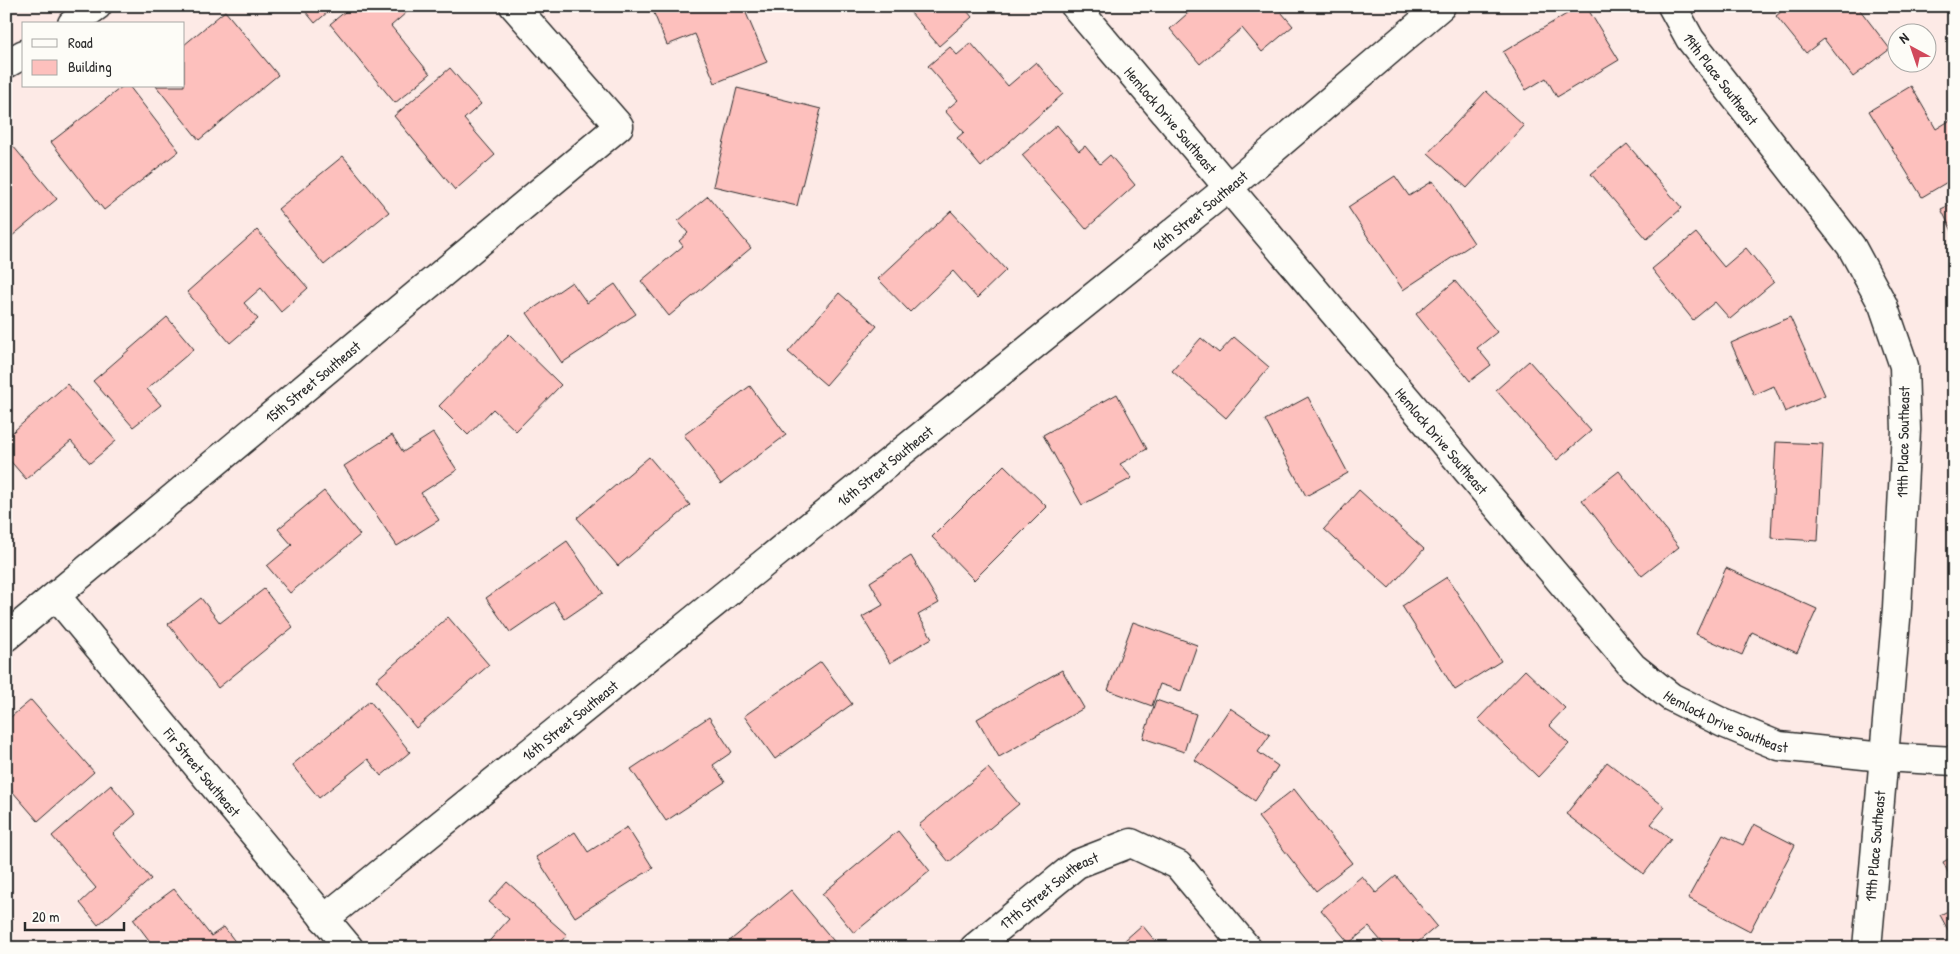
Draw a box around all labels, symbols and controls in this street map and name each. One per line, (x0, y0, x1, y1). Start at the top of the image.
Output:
legend (22, 22, 185, 88)
north arrow (1888, 22, 1938, 72)
text: N (1894, 28, 1913, 47)
street label: 19th Place Southeast (1678, 29, 1764, 130)
text: Road (68, 32, 93, 53)
text: Building (68, 56, 112, 77)
street label: Hemlock Drive Southeast (1120, 62, 1223, 178)
street label: 16th Street Southeast (1147, 165, 1253, 256)
street label: 15th Street Southeast (260, 335, 365, 428)
street label: Hemlock Drive Southeast (1391, 383, 1494, 499)
street label: 19th Place Southeast (1892, 385, 1914, 498)
street label: 16th Street Southeast (832, 420, 938, 511)
street label: 16th Street Southeast (517, 674, 623, 766)
street label: Hemlock Drive Southeast (1660, 685, 1790, 757)
street label: Fir Street Southeast (159, 722, 246, 822)
street label: 19th Place Southeast (1860, 789, 1890, 902)
street label: 17th Street Southeast (995, 846, 1102, 934)
scale bar (25, 899, 124, 931)
text: 20 m (32, 906, 59, 927)

